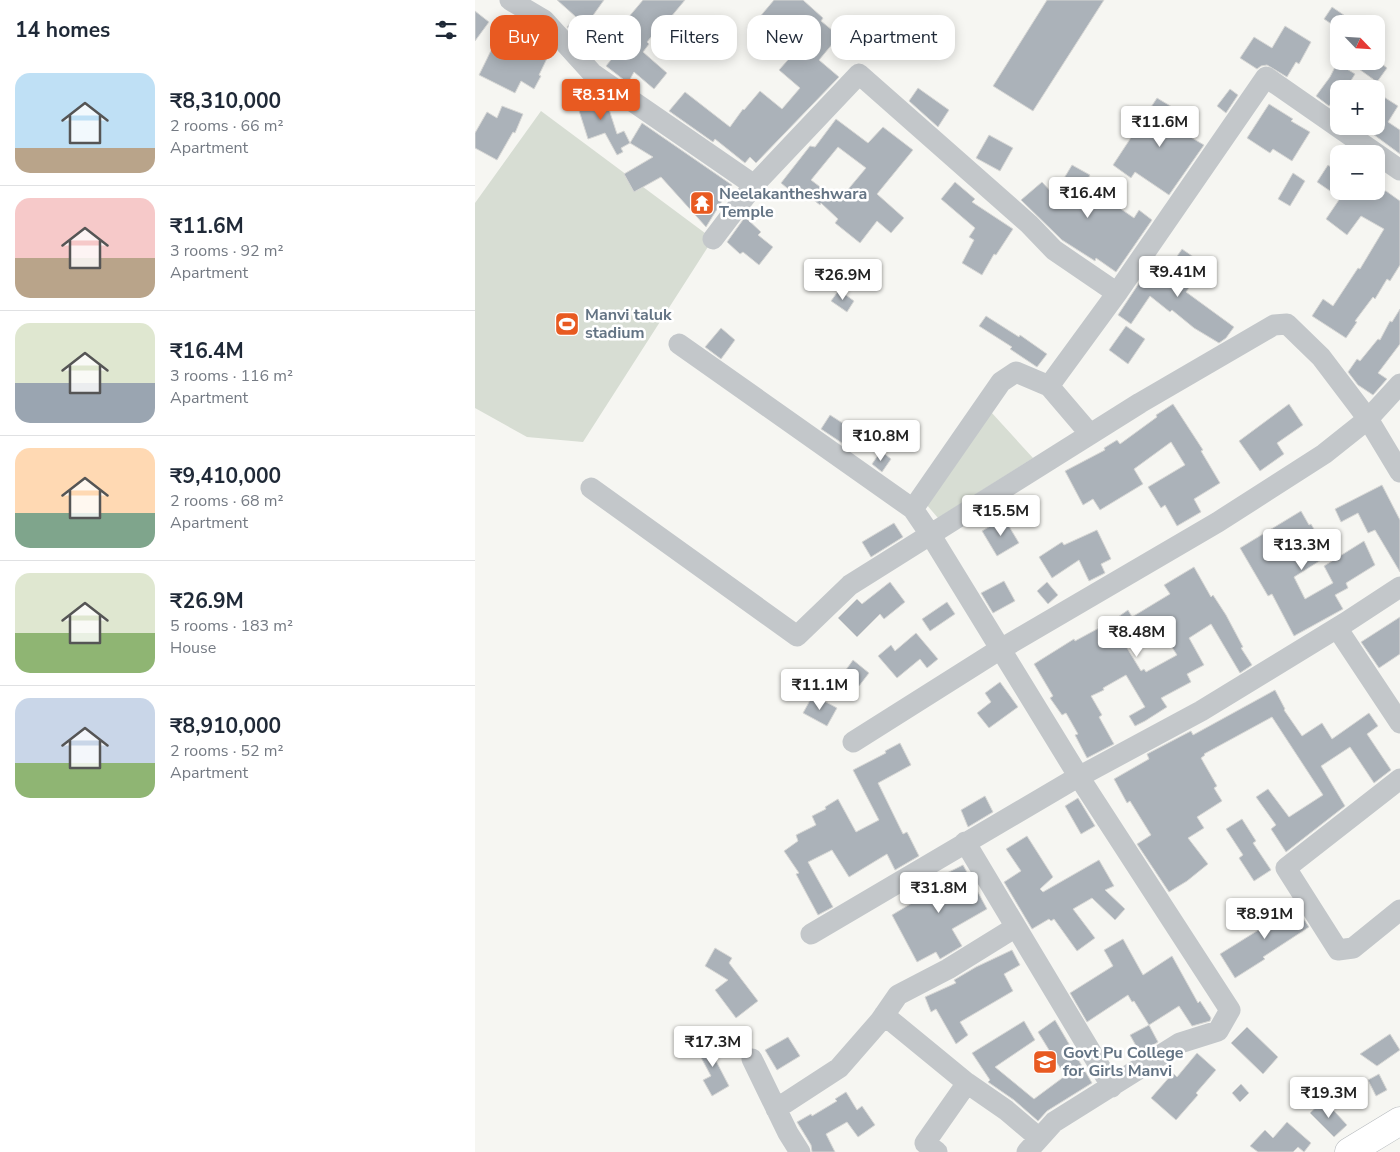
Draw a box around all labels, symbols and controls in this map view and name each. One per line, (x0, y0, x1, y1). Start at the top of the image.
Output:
chip: Buy (490, 15, 558, 60)
chip: Rent (568, 15, 641, 60)
chip: Filters (651, 15, 737, 60)
chip: New (747, 15, 821, 60)
chip: Apartment (831, 15, 955, 60)
north arrow (1330, 15, 1385, 70)
map controls (1330, 15, 1385, 200)
text: 14 homes (15, 16, 110, 44)
icon: filters (432, 16, 460, 44)
pin: ₹8.31M (560, 78, 642, 121)
button: + (1330, 80, 1385, 135)
text: ₹8.31M (573, 84, 629, 106)
text: ₹8,310,000 (170, 87, 281, 115)
icon: home (55, 93, 115, 153)
pin: ₹11.6M (1119, 106, 1201, 148)
text: ₹11.6M (1132, 111, 1188, 133)
text: 2 rooms · 66 m² (170, 115, 283, 137)
text: Apartment (170, 137, 248, 159)
button: − (1330, 145, 1385, 200)
pin: ₹16.4M (1047, 176, 1129, 219)
text: ₹16.4M (1060, 182, 1116, 204)
place label: Neelakantheshwara Temple (719, 183, 867, 223)
temple icon: Neelakantheshwara Temple (689, 190, 715, 216)
text: ₹11.6M (170, 212, 244, 240)
icon: home (55, 218, 115, 278)
text: 3 rooms · 92 m² (170, 240, 283, 262)
pin: ₹9.41M (1137, 256, 1219, 298)
pin: ₹26.9M (802, 258, 884, 301)
text: ₹9.41M (1150, 261, 1206, 283)
text: Apartment (170, 262, 248, 284)
text: ₹26.9M (815, 264, 871, 286)
place label: Manvi taluk stadium (585, 304, 672, 344)
sports icon: Manvi taluk stadium (554, 311, 580, 337)
text: ₹16.4M (170, 337, 244, 365)
icon: home (55, 343, 115, 403)
text: 3 rooms · 116 m² (170, 365, 293, 387)
text: Apartment (170, 387, 248, 409)
pin: ₹10.8M (840, 420, 922, 462)
text: ₹10.8M (853, 425, 909, 447)
text: ₹9,410,000 (170, 462, 281, 490)
icon: home (55, 468, 115, 528)
text: 2 rooms · 68 m² (170, 490, 283, 512)
pin: ₹15.5M (960, 494, 1042, 537)
text: ₹15.5M (973, 500, 1029, 522)
text: Apartment (170, 512, 248, 534)
pin: ₹13.3M (1261, 528, 1343, 571)
text: ₹13.3M (1274, 534, 1330, 556)
text: ₹26.9M (170, 587, 244, 615)
icon: home (55, 593, 115, 653)
text: 5 rooms · 183 m² (170, 615, 293, 637)
pin: ₹8.48M (1096, 616, 1178, 658)
text: ₹8.48M (1109, 621, 1165, 643)
text: House (170, 637, 216, 659)
pin: ₹11.1M (779, 668, 861, 711)
text: ₹11.1M (792, 674, 848, 696)
text: ₹8,910,000 (170, 712, 281, 740)
icon: home (55, 718, 115, 778)
text: 2 rooms · 52 m² (170, 740, 283, 762)
text: Apartment (170, 762, 248, 784)
pin: ₹31.8M (898, 872, 980, 914)
text: ₹31.8M (911, 877, 967, 899)
pin: ₹8.91M (1224, 898, 1306, 940)
text: ₹8.91M (1237, 903, 1293, 925)
pin: ₹17.3M (672, 1026, 754, 1068)
text: ₹17.3M (685, 1031, 741, 1053)
place label: Govt Pu College for Girls Manvi (1063, 1042, 1184, 1082)
school or university icon: Govt Pu College for Girls Manvi (1032, 1049, 1058, 1075)
pin: ₹19.3M (1288, 1076, 1370, 1119)
text: ₹19.3M (1301, 1082, 1357, 1104)

